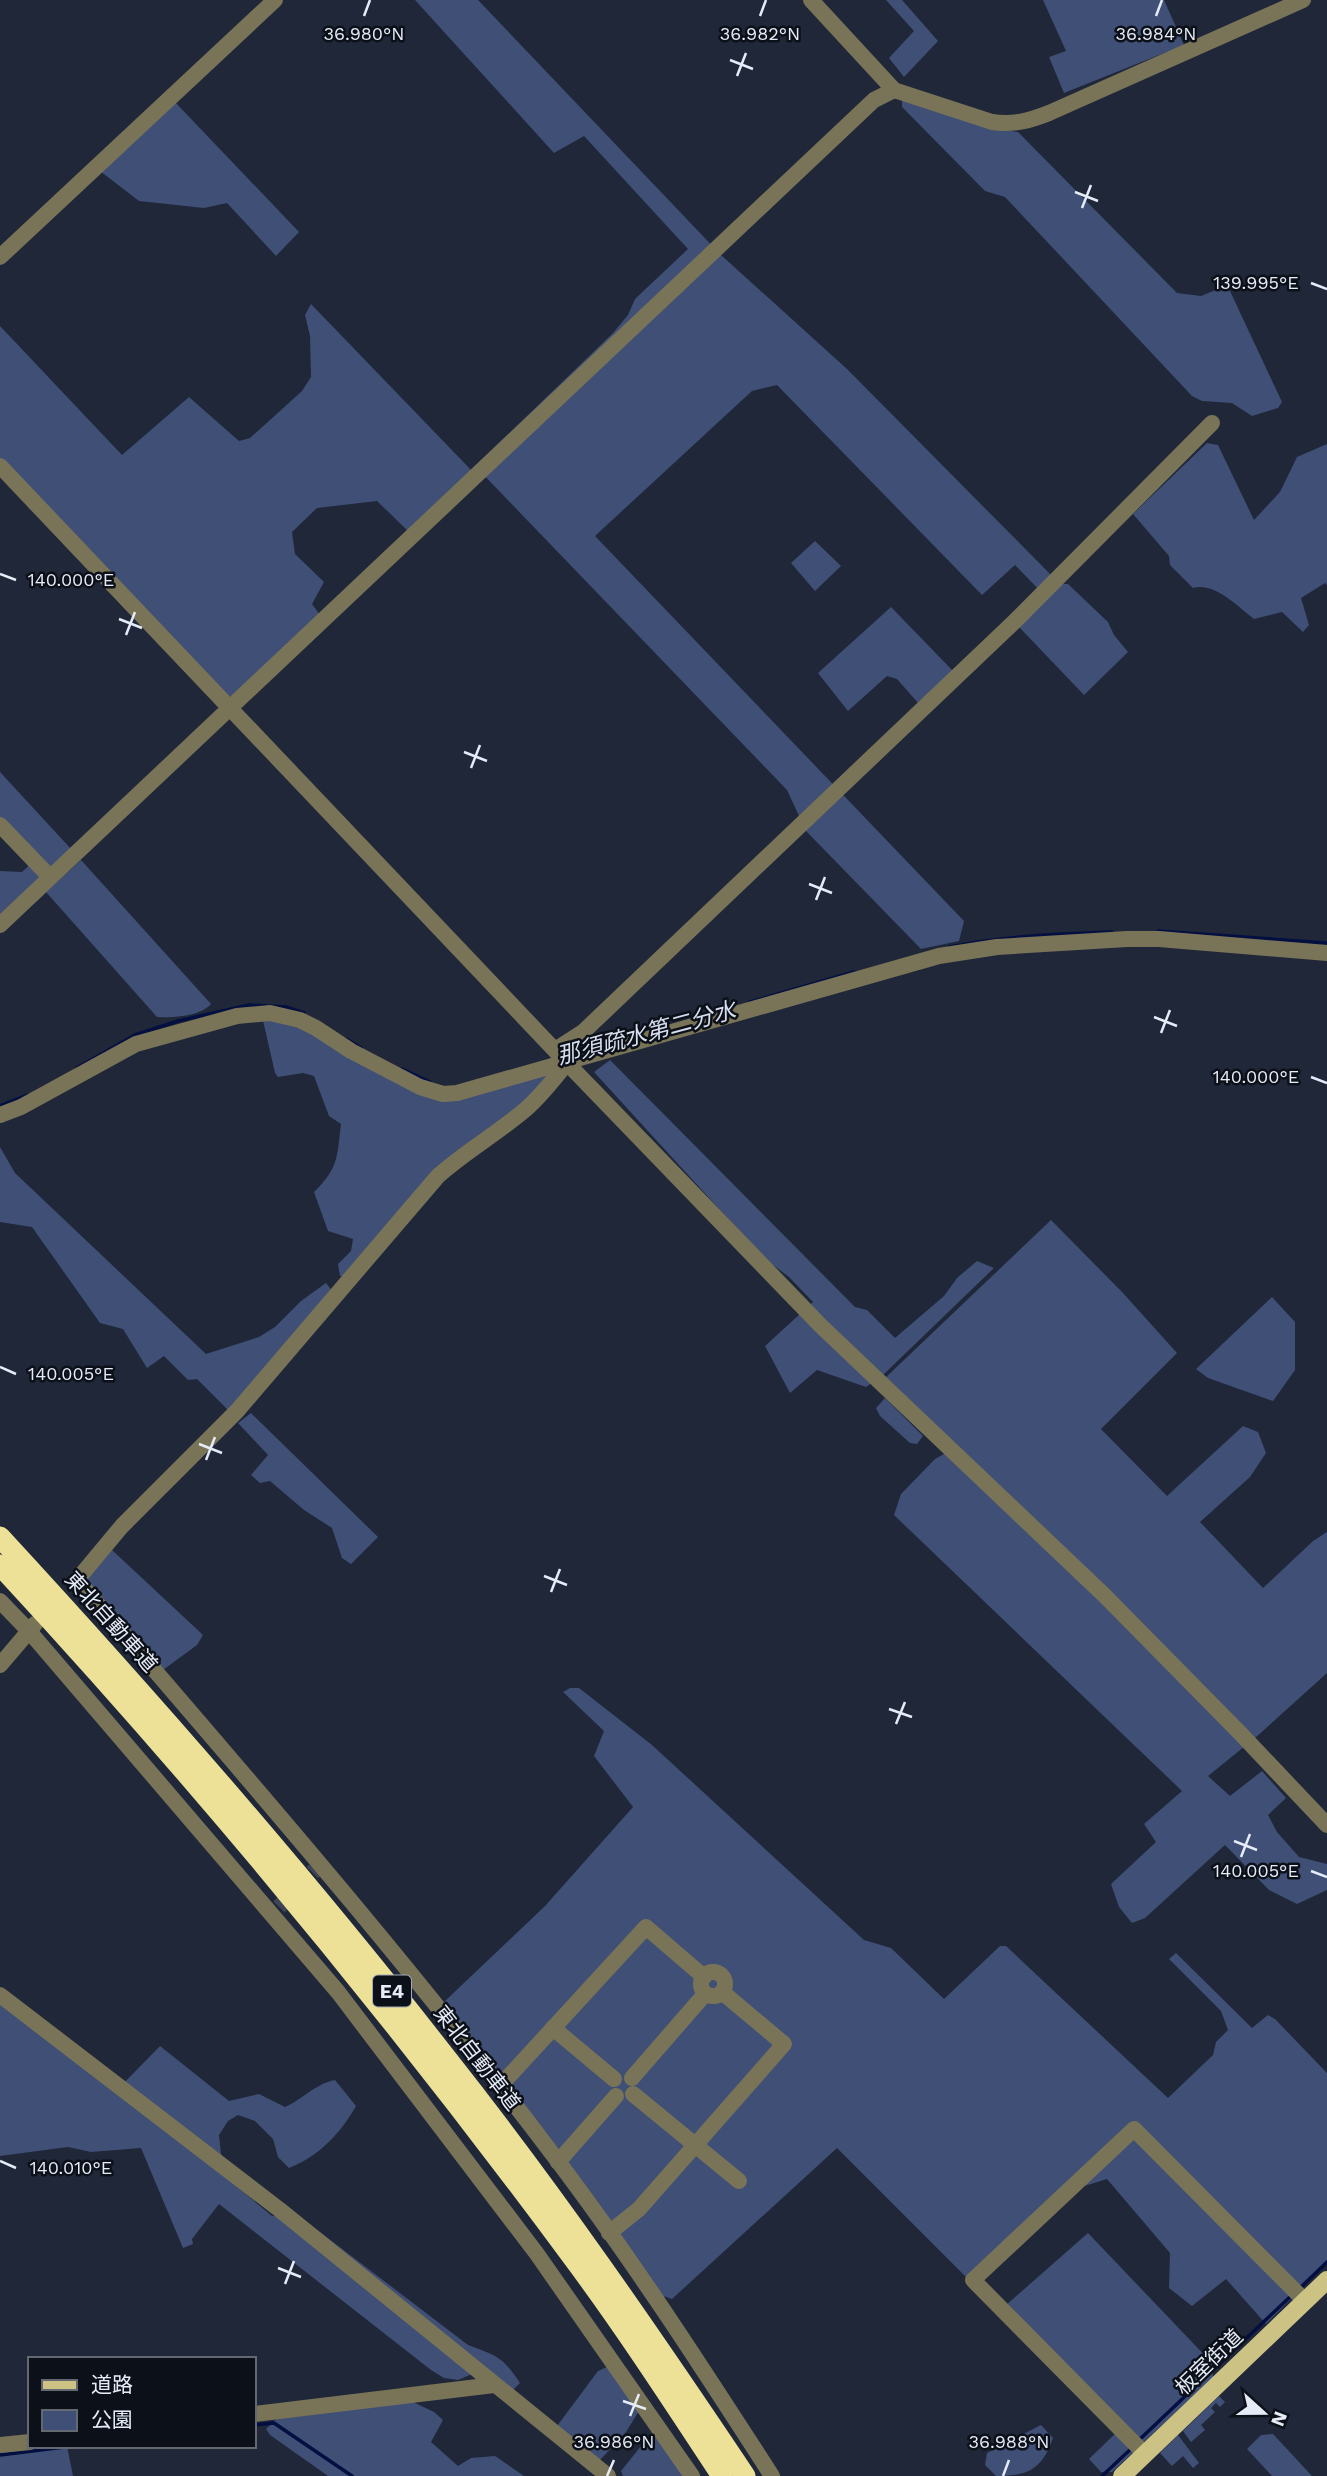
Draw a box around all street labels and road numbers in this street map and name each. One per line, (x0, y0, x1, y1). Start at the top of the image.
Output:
street label: 東北自動車道 (60, 1566, 163, 1677)
road number: E4 (373, 1976, 411, 2007)
street label: 東北自動車道 (429, 2000, 526, 2115)
street label: 板室街道 (1170, 2323, 1248, 2400)

